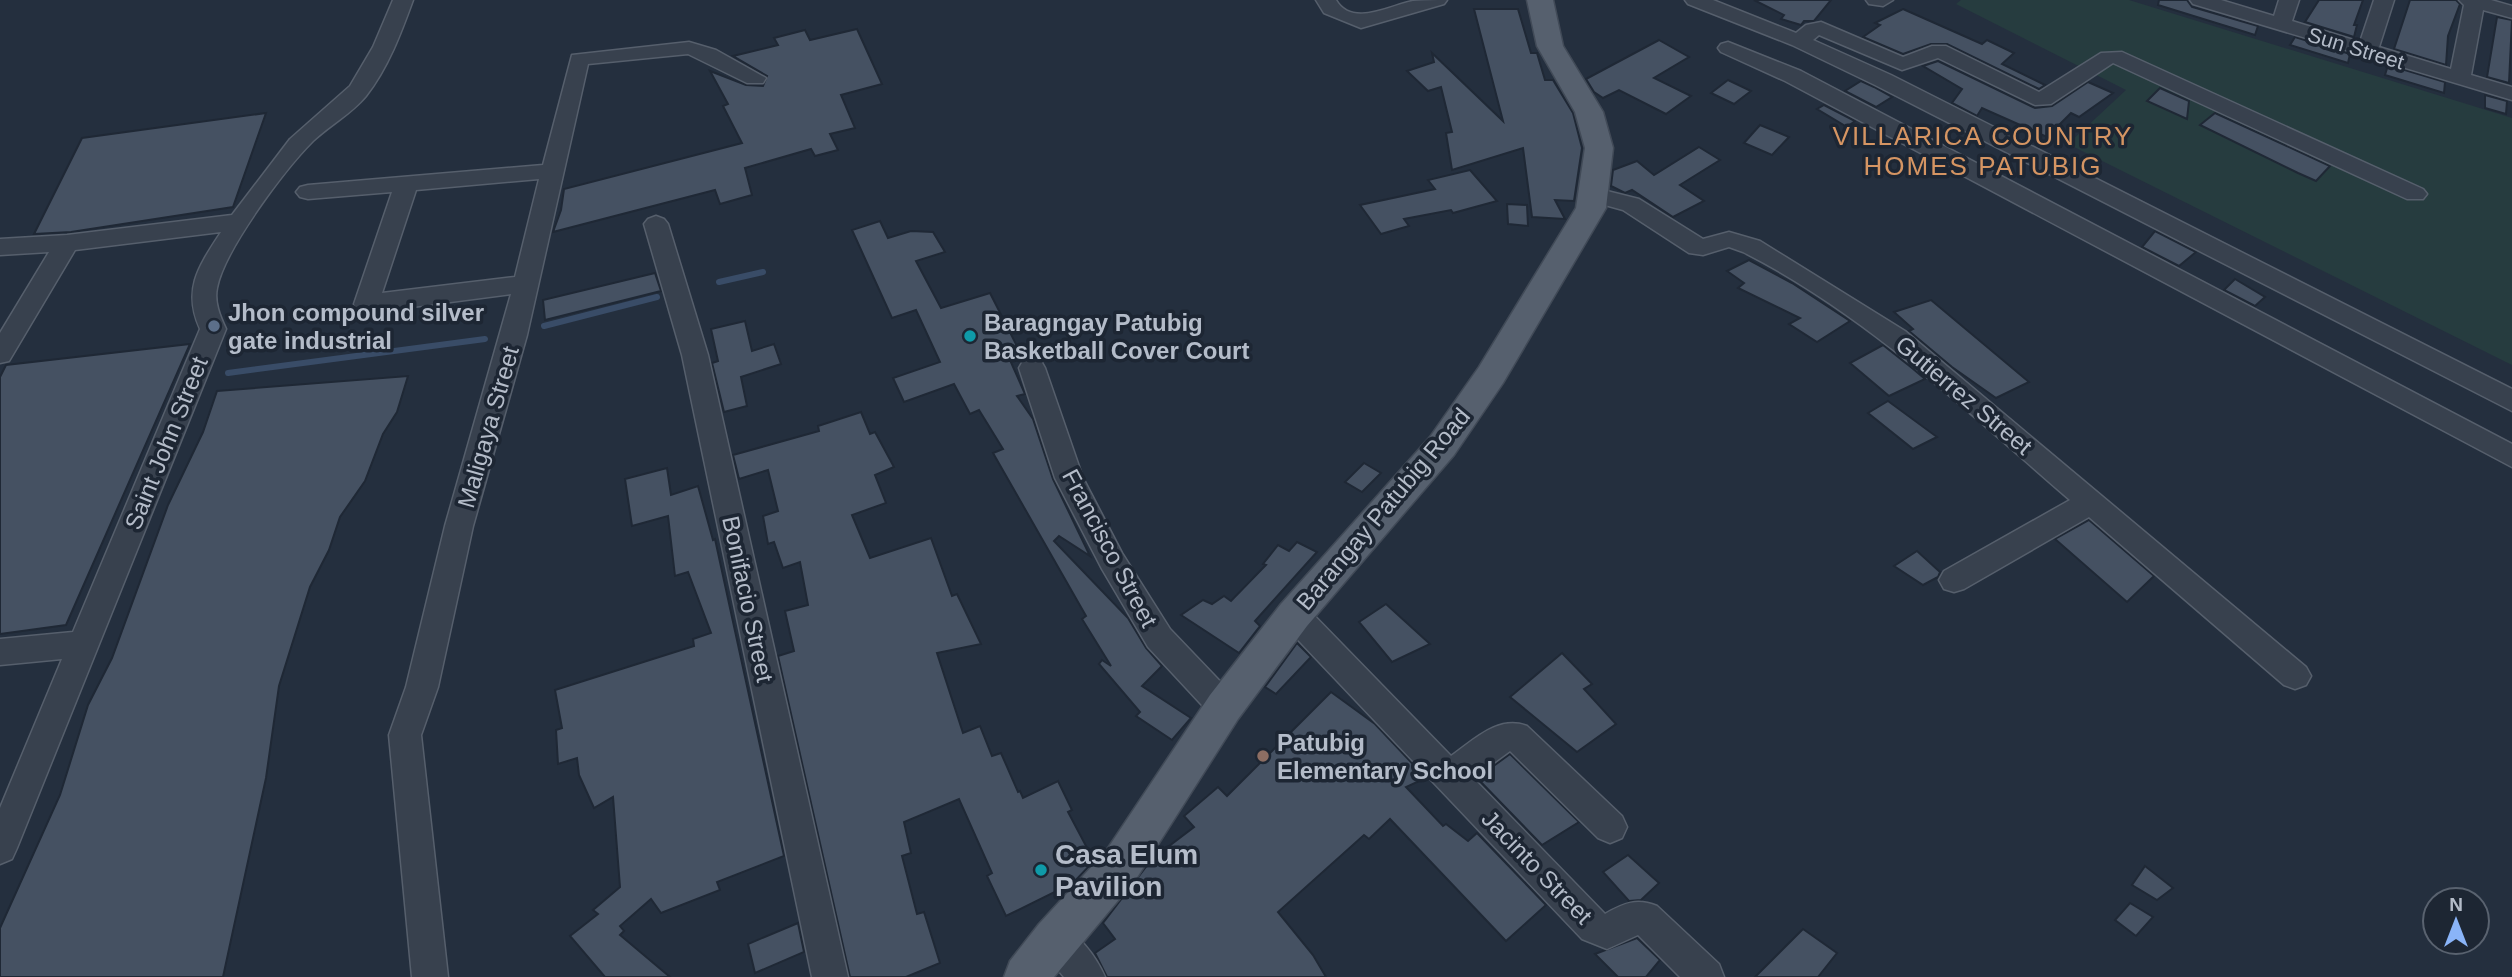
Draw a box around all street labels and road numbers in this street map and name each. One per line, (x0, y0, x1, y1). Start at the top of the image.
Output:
street label: Sun Street (2305, 22, 2407, 74)
street label: Gutierrez Street (1890, 330, 2038, 460)
street label: Maligaya Street (452, 343, 524, 511)
street label: Saint John Street (119, 352, 213, 533)
street label: Barangay Patubig Road (1291, 403, 1475, 615)
street label: Francisco Street (1057, 465, 1163, 632)
street label: Bonifacio Street (717, 513, 779, 685)
street label: Jacinto Street (1476, 805, 1598, 929)

